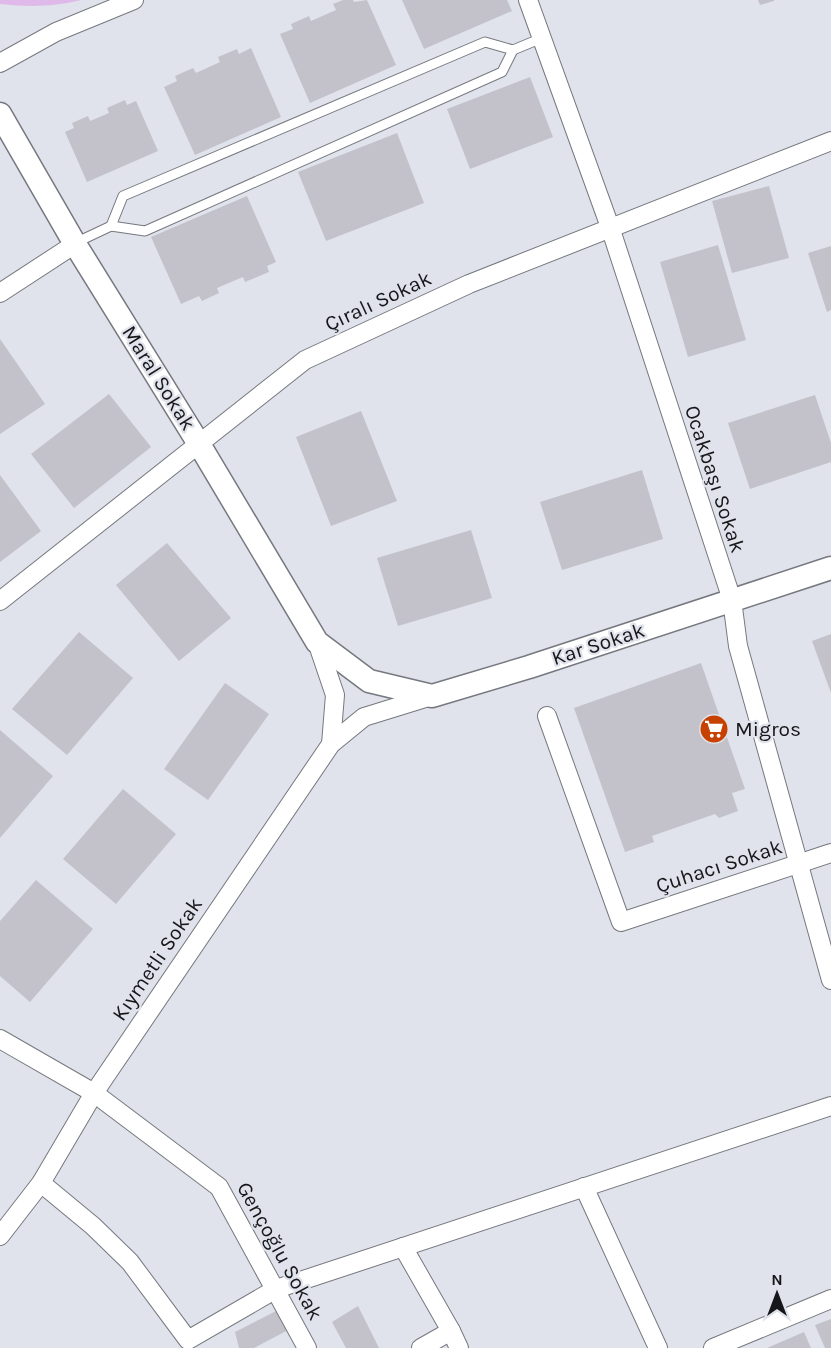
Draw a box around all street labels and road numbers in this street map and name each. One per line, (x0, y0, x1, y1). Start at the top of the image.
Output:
street label: Çıralı Sokak (321, 266, 435, 336)
street label: Maral Sokak (117, 321, 201, 435)
street label: Ocakbaşı Sokak (680, 402, 750, 556)
street label: Kar Sokak (548, 618, 648, 670)
street label: Çuhacı Sokak (653, 834, 785, 898)
street label: Kıymetli Sokak (107, 893, 207, 1025)
street label: Gençoğlu Sokak (232, 1178, 328, 1324)

